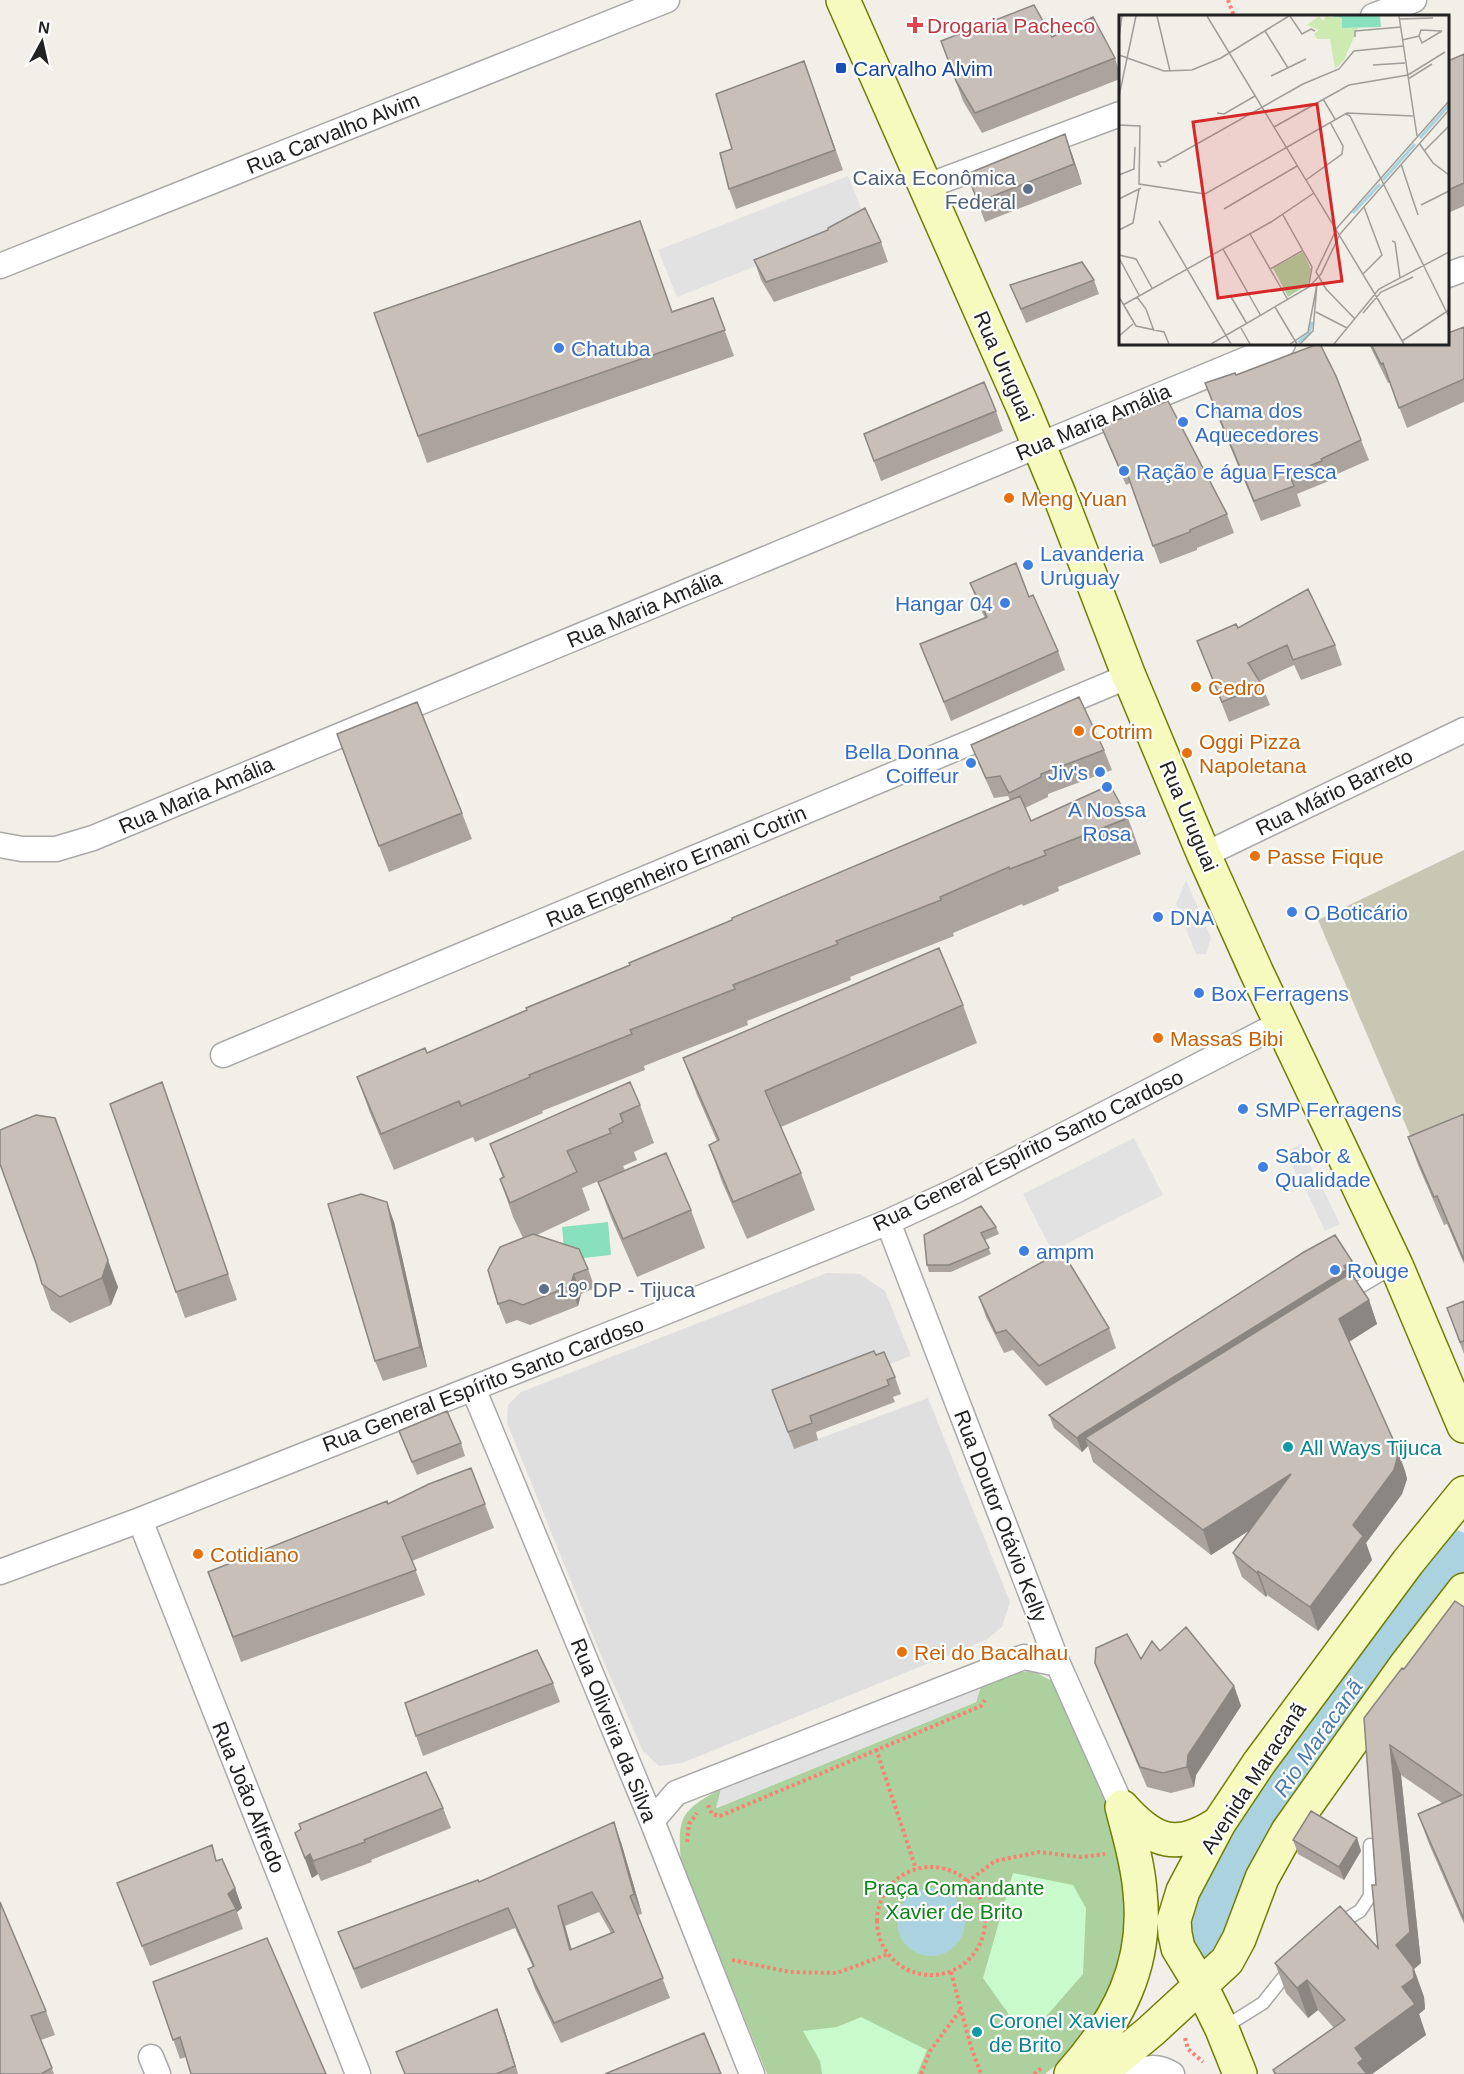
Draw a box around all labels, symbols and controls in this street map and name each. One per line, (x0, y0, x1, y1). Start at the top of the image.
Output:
north arrow (12, 12, 72, 72)
place label: Drogaria Pacheco (927, 14, 1095, 37)
inset map (1119, 15, 1449, 345)
text: N (37, 18, 51, 37)
marker: Drogaria Pacheco (908, 18, 922, 32)
place label: Carvalho Alvim (853, 57, 993, 80)
marker: Carvalho Alvim (834, 61, 848, 75)
street label: Rua Carvalho Alvim (243, 88, 423, 178)
place label: Caixa Econômica Federal (853, 166, 1016, 213)
marker: Caixa Econômica Federal (1021, 182, 1035, 196)
street label: Rua Uruguai (970, 307, 1038, 425)
place label: Chatuba (571, 337, 651, 360)
marker: Chatuba (552, 341, 566, 355)
street label: Rua Maria Amália (1012, 379, 1174, 465)
place label: Chama dos Aquecedores (1195, 399, 1319, 446)
marker: Chama dos Aquecedores (1176, 415, 1190, 429)
place label: Ração e água Fresca (1136, 460, 1337, 483)
marker: Ração e água Fresca (1117, 464, 1131, 478)
place label: Meng Yuan (1021, 487, 1127, 510)
marker: Meng Yuan (1002, 491, 1016, 505)
place label: Lavanderia Uruguay (1040, 542, 1144, 589)
marker: Lavanderia Uruguay (1021, 558, 1035, 572)
street label: Rua Maria Amália (563, 566, 725, 652)
place label: Hangar 04 (895, 592, 993, 615)
marker: Hangar 04 (998, 596, 1012, 610)
place label: Cedro (1208, 676, 1265, 699)
marker: Cedro (1189, 680, 1203, 694)
place label: Cotrim (1091, 720, 1153, 743)
marker: Cotrim (1072, 724, 1086, 738)
place label: Oggi Pizza Napoletana (1199, 730, 1307, 777)
place label: Bella Donna Coiffeur (845, 740, 959, 787)
street label: Rua Mário Barreto (1252, 744, 1416, 840)
marker: Oggi Pizza Napoletana (1180, 746, 1194, 760)
street label: Rua Maria Amália (115, 752, 277, 838)
marker: Bella Donna Coiffeur (964, 756, 978, 770)
street label: Rua Uruguai (1155, 757, 1223, 875)
place label: Jiv's (1048, 761, 1088, 784)
marker: Jiv's (1093, 765, 1107, 779)
marker: A Nossa Rosa (1100, 780, 1114, 794)
place label: A Nossa Rosa (1068, 798, 1146, 845)
street label: Rua Engenheiro Ernani Cotrin (543, 801, 809, 931)
place label: Passe Fique (1267, 845, 1384, 868)
marker: Passe Fique (1248, 849, 1262, 863)
place label: O Boticário (1304, 901, 1408, 924)
marker: O Boticário (1285, 905, 1299, 919)
place label: DNA (1170, 906, 1214, 929)
marker: DNA (1151, 910, 1165, 924)
place label: Box Ferragens (1211, 982, 1349, 1005)
marker: Box Ferragens (1192, 986, 1206, 1000)
place label: Massas Bibi (1170, 1027, 1283, 1050)
marker: Massas Bibi (1151, 1031, 1165, 1045)
street label: Rua General Espírito Santo Cardoso (869, 1065, 1187, 1235)
place label: SMP Ferragens (1255, 1098, 1402, 1121)
marker: SMP Ferragens (1236, 1102, 1250, 1116)
place label: Sabor & Qualidade (1275, 1144, 1371, 1191)
marker: Sabor & Qualidade (1256, 1160, 1270, 1174)
place label: ampm (1036, 1240, 1094, 1263)
marker: ampm (1017, 1244, 1031, 1258)
place label: Rouge (1347, 1259, 1409, 1282)
marker: Rouge (1328, 1263, 1342, 1277)
place label: 19º DP - Tijuca (556, 1278, 695, 1301)
marker: 19º DP - Tijuca (537, 1282, 551, 1296)
street label: Rua General Espírito Santo Cardoso (319, 1312, 647, 1456)
street label: Rua Doutor Otávio Kelly (950, 1407, 1052, 1626)
place label: All Ways Tijuca (1300, 1436, 1442, 1459)
marker: All Ways Tijuca (1281, 1440, 1295, 1454)
place label: Cotidiano (210, 1543, 299, 1566)
marker: Cotidiano (191, 1547, 205, 1561)
street label: Rua Oliveira da Silva (567, 1635, 662, 1826)
place label: Rei do Bacalhau (914, 1641, 1068, 1664)
marker: Rei do Bacalhau (895, 1645, 909, 1659)
water label: Rio Maracanã (1268, 1675, 1368, 1801)
street label: Avenida Maracanã (1196, 1698, 1310, 1858)
street label: Rua João Alfredo (208, 1718, 290, 1876)
park label: Praça Comandante Xavier de Brito (864, 1876, 1044, 1923)
place label: Coronel Xavier de Brito (989, 2009, 1128, 2056)
marker: Coronel Xavier de Brito (970, 2025, 984, 2039)

